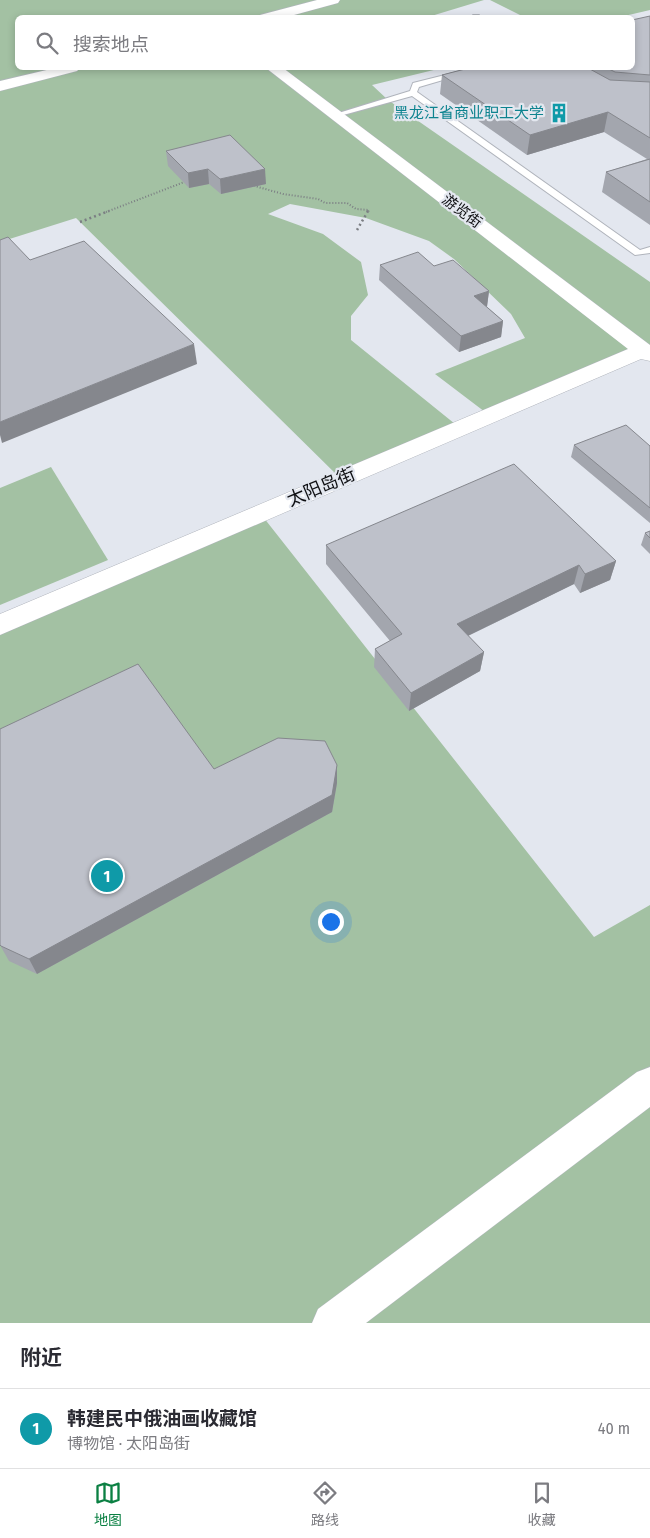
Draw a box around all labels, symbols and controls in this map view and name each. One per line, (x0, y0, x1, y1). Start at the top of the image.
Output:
search box (15, 15, 635, 70)
icon: search (33, 29, 61, 57)
text: 搜索地点 (73, 33, 149, 56)
building icon: 黑龙江省商业职工大学 (548, 102, 570, 124)
place label: 黑龙江省商业职工大学 (394, 104, 544, 122)
street label: 游览街 (439, 190, 485, 232)
street label: 太阳岛街 (284, 463, 358, 511)
pin: 1 (91, 857, 123, 895)
your location (318, 909, 344, 935)
text: 附近 (20, 1345, 62, 1371)
text: 韩建民中俄油画收藏馆 (67, 1407, 257, 1430)
text: 1 (33, 1419, 39, 1438)
text: 40 m (598, 1419, 630, 1438)
text: 博物馆 · 太阳岛街 (67, 1434, 190, 1453)
tab: 地图 (94, 1479, 122, 1529)
tab: 路线 (311, 1479, 339, 1529)
tab: 收藏 (528, 1479, 556, 1529)

